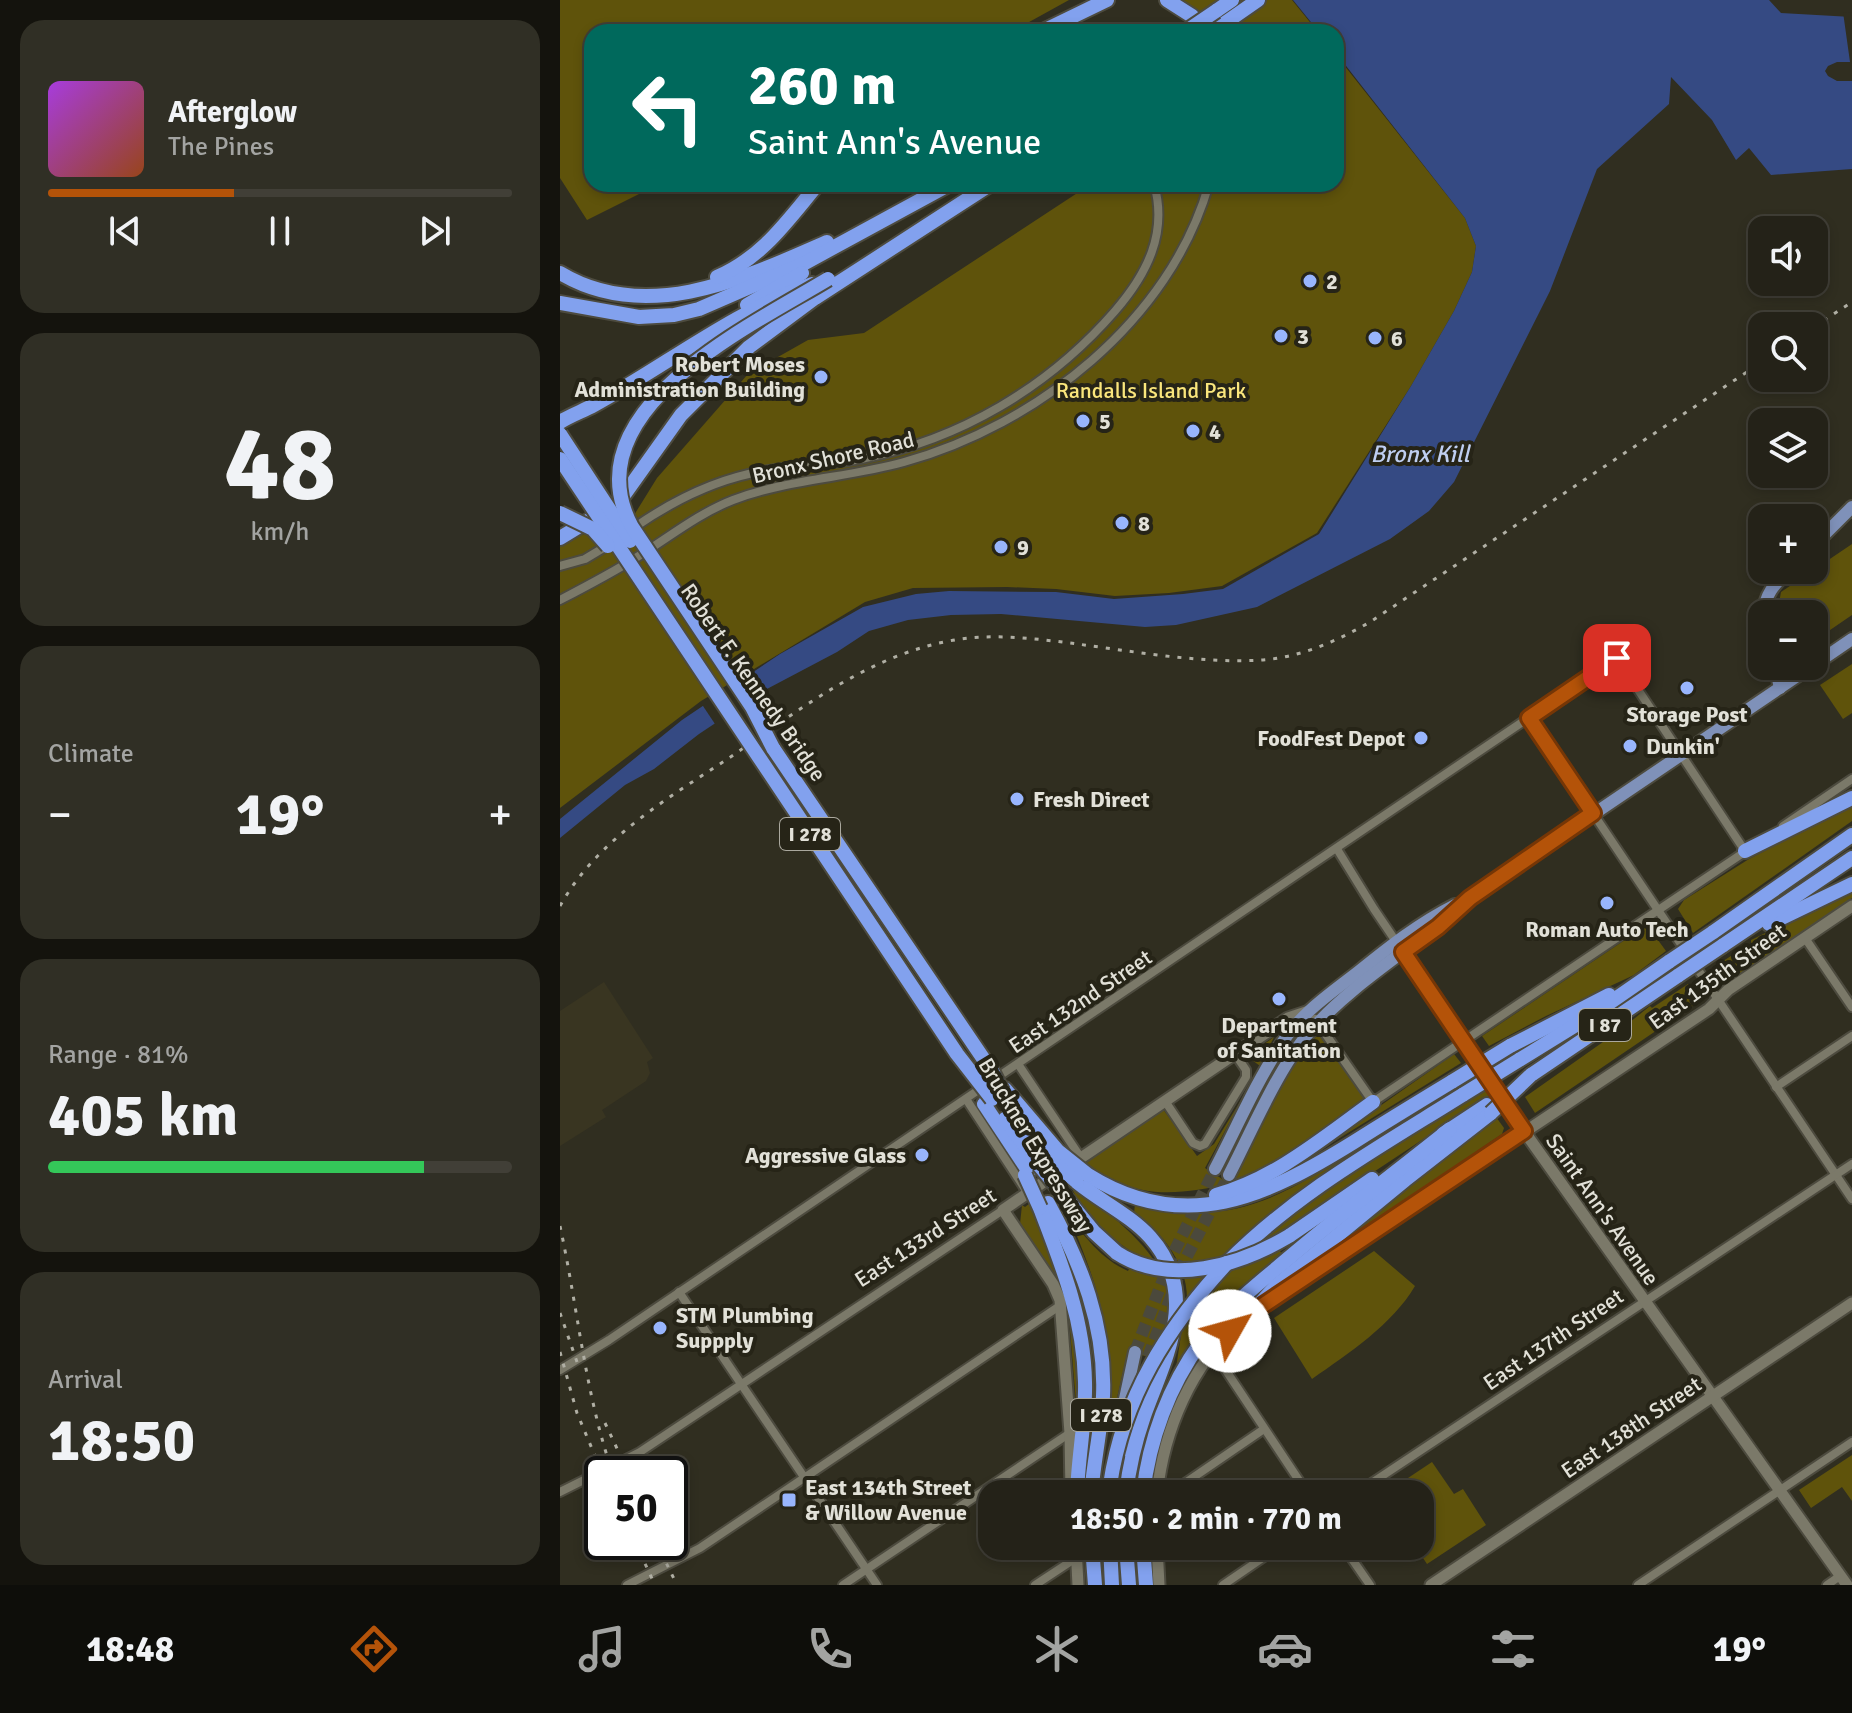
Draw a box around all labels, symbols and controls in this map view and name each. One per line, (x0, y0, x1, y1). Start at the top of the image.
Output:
text: 260 m (748, 51, 896, 120)
icon: left (616, 56, 720, 160)
text: Afterglow (168, 94, 297, 131)
text: Saint Ann's Avenue (748, 120, 1041, 165)
text: The Pines (168, 131, 274, 163)
icon: previous (103, 209, 147, 253)
icon: pause (258, 209, 302, 253)
icon: next (413, 209, 457, 253)
map controls (1748, 216, 1828, 680)
button: sound (1748, 216, 1828, 296)
place label: 2 (1326, 268, 1338, 295)
marker: 2 (1301, 272, 1319, 290)
button: search (1748, 312, 1828, 392)
place label: 3 (1297, 323, 1309, 350)
place label: 6 (1391, 325, 1403, 352)
marker: 3 (1272, 327, 1290, 345)
marker: 6 (1366, 329, 1384, 347)
place label: Robert Moses Administration Building (574, 351, 805, 403)
marker: Robert Moses Administration Building (812, 368, 830, 386)
park label: Randalls Island Park (1056, 377, 1246, 404)
text: 48 (224, 400, 336, 528)
place label: 5 (1099, 408, 1111, 435)
button: layers (1748, 408, 1828, 488)
marker: 5 (1074, 412, 1092, 430)
place label: 4 (1209, 418, 1221, 445)
marker: 4 (1184, 422, 1202, 440)
street label: Bronx Shore Road (750, 426, 917, 489)
water label: Bronx Kill (1370, 439, 1471, 469)
button: + (1748, 504, 1828, 584)
place label: 8 (1138, 510, 1150, 537)
marker: 8 (1113, 514, 1131, 532)
text: km/h (251, 516, 309, 548)
place label: 9 (1017, 534, 1029, 561)
marker: 9 (992, 538, 1010, 556)
street label: Robert F. Kennedy Bridge (675, 578, 832, 786)
button: − (1748, 600, 1828, 680)
pin (1583, 624, 1651, 692)
icon: arrive (1595, 636, 1639, 680)
marker: Storage Post (1678, 679, 1696, 697)
place label: Storage Post (1626, 701, 1748, 728)
place label: FoodFest Depot (1257, 725, 1405, 752)
marker: FoodFest Depot (1412, 729, 1430, 747)
place label: Dunkin' (1646, 733, 1720, 760)
marker: Dunkin' (1621, 737, 1639, 755)
text: Climate (48, 738, 134, 770)
text: 19° (236, 778, 324, 852)
place label: Fresh Direct (1033, 786, 1149, 813)
text: − (48, 788, 72, 842)
text: + (488, 788, 512, 842)
marker: Fresh Direct (1008, 790, 1026, 808)
road number: I 278 (780, 818, 840, 850)
marker: Roman Auto Tech (1598, 894, 1616, 912)
place label: Roman Auto Tech (1525, 916, 1689, 943)
street label: East 135th Street (1643, 917, 1791, 1035)
street label: East 132nd Street (1003, 943, 1157, 1059)
marker: Department of Sanitation (1270, 990, 1288, 1008)
road number: I 87 (1579, 1009, 1631, 1041)
place label: Department of Sanitation (1217, 1012, 1341, 1064)
text: Range · 81% (48, 1039, 189, 1071)
street label: Bruckner Expressway (973, 1053, 1099, 1238)
text: 405 km (48, 1079, 238, 1153)
street label: Saint Ann's Avenue (1540, 1128, 1665, 1290)
place label: Aggressive Glass (745, 1142, 906, 1169)
marker: Aggressive Glass (913, 1146, 931, 1164)
street label: East 133rd Street (850, 1182, 1001, 1293)
street label: East 137th Street (1478, 1282, 1629, 1396)
position arrow (1188, 1289, 1272, 1373)
place label: STM Plumbing Suppply (676, 1302, 814, 1354)
marker: STM Plumbing Suppply (651, 1319, 669, 1337)
text: Arrival (48, 1364, 123, 1396)
street label: East 138th Street (1556, 1370, 1707, 1484)
road number: I 278 (1071, 1399, 1131, 1431)
text: 18:50 (48, 1404, 195, 1478)
speed limit sign: 50 (584, 1456, 688, 1560)
place label: East 134th Street & Willow Avenue (805, 1474, 971, 1526)
marker: East 134th Street & Willow Avenue (780, 1491, 798, 1509)
text: 18:50 · 2 min · 770 m (1070, 1501, 1342, 1538)
icon: directions (346, 1621, 402, 1677)
icon: music (574, 1621, 630, 1677)
icon: phone (802, 1621, 858, 1677)
icon: climate (1029, 1621, 1085, 1677)
icon: car (1257, 1621, 1313, 1677)
icon: filters (1485, 1621, 1541, 1677)
text: 18:48 (86, 1627, 174, 1672)
text: 19° (1713, 1627, 1766, 1672)

